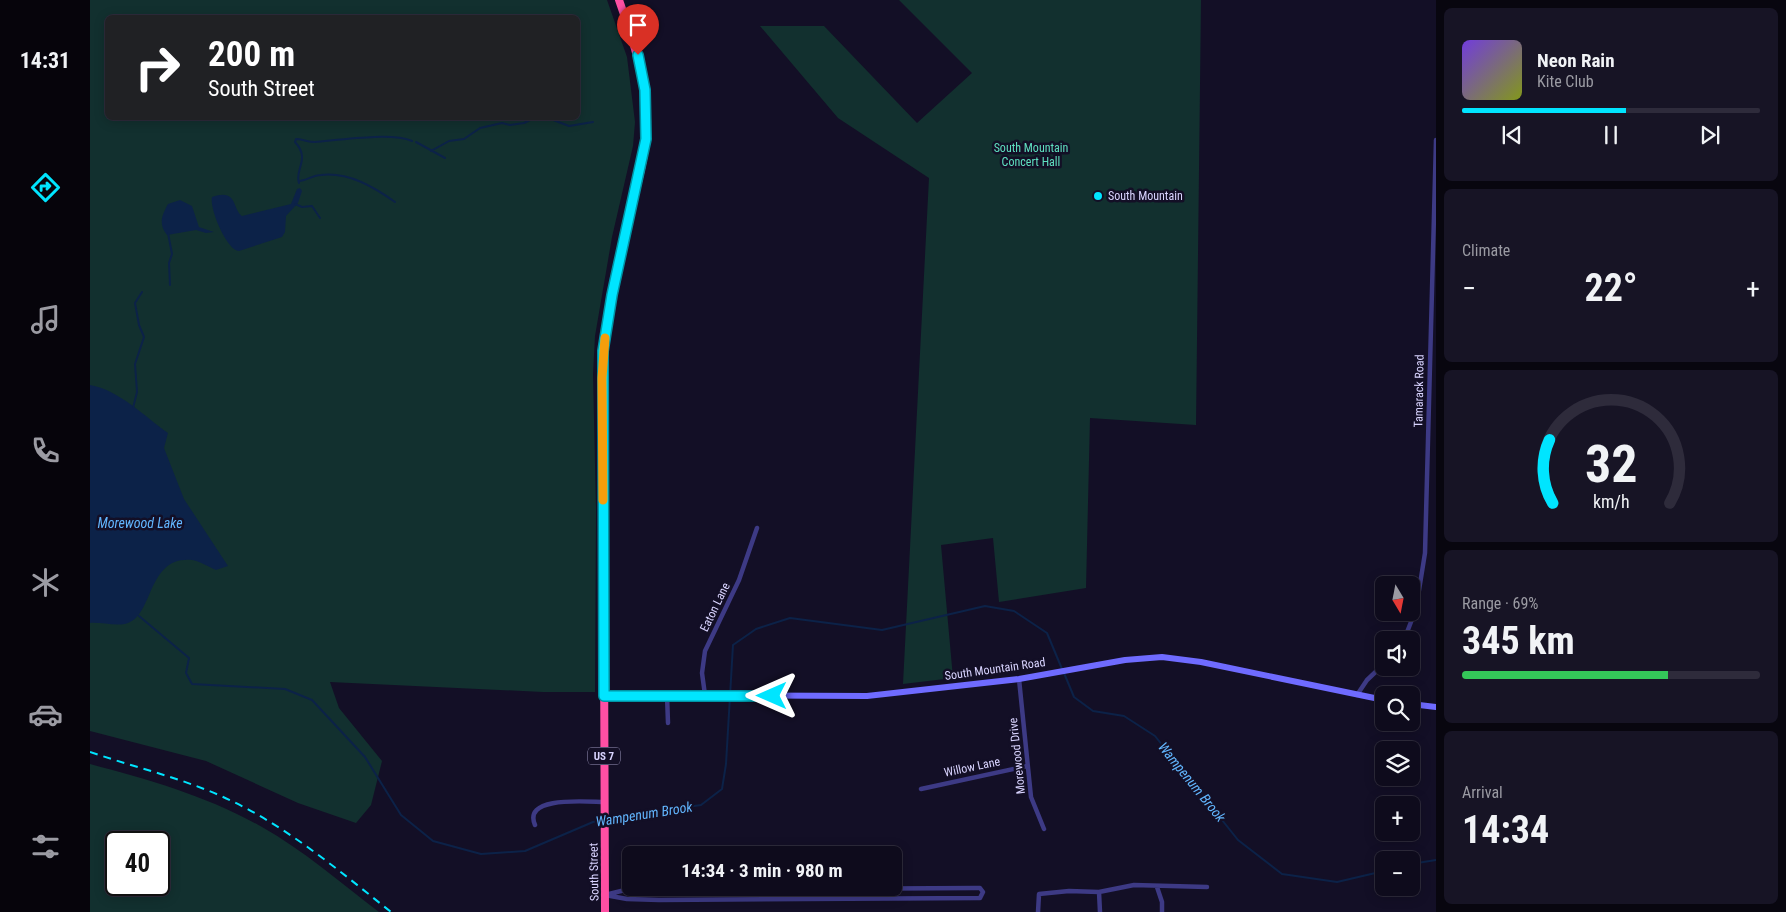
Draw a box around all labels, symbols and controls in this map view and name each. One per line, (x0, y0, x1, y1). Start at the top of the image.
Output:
pin (617, 4, 659, 55)
icon: arrive (624, 11, 652, 39)
text: 200 m (208, 34, 295, 75)
icon: right (125, 35, 190, 100)
text: 14:31 (20, 48, 70, 73)
text: Neon Rain (1537, 49, 1615, 72)
text: Kite Club (1537, 72, 1594, 91)
text: South Street (208, 76, 315, 101)
icon: previous (1498, 121, 1526, 149)
icon: pause (1597, 121, 1625, 149)
icon: next (1696, 121, 1724, 149)
park label: South Mountain Concert Hall (994, 141, 1069, 169)
icon: directions (28, 170, 63, 205)
place label: South Mountain (1108, 189, 1183, 203)
marker: South Mountain (1092, 190, 1104, 202)
text: Climate (1462, 241, 1510, 260)
text: 22° (1584, 266, 1638, 310)
text: − (1462, 272, 1476, 305)
text: + (1746, 272, 1760, 305)
icon: music (28, 302, 63, 337)
street label: Tamarack Road (1411, 354, 1427, 428)
icon: phone (28, 433, 63, 468)
text: 32 (1585, 434, 1637, 495)
text: km/h (1593, 491, 1629, 512)
water label: Morewood Lake (97, 515, 183, 531)
icon: climate (28, 565, 63, 600)
north arrow (1375, 576, 1420, 621)
map controls (1375, 576, 1420, 896)
street label: Eaton Lane (697, 580, 733, 634)
text: Range · 69% (1462, 594, 1538, 613)
text: 345 km (1462, 619, 1575, 663)
button: sound (1375, 631, 1420, 676)
street label: South Mountain Road (944, 655, 1046, 683)
position arrow (745, 669, 797, 721)
button: search (1375, 686, 1420, 731)
icon: car (28, 697, 63, 732)
street label: Morewood Drive (1006, 717, 1028, 795)
water label: Wampenum Brook (1155, 739, 1229, 826)
button: layers (1375, 741, 1420, 786)
road number: US 7 (588, 748, 620, 764)
street label: Willow Lane (943, 754, 1002, 780)
text: Arrival (1462, 783, 1503, 802)
button: + (1375, 796, 1420, 841)
water label: Wampenum Brook (595, 798, 694, 830)
text: 14:34 (1462, 808, 1549, 852)
icon: filters (28, 829, 63, 864)
speed limit sign: 40 (105, 831, 170, 896)
street label: South Street (586, 842, 602, 901)
button: − (1375, 851, 1420, 896)
text: 14:34 · 3 min · 980 m (681, 859, 843, 882)

